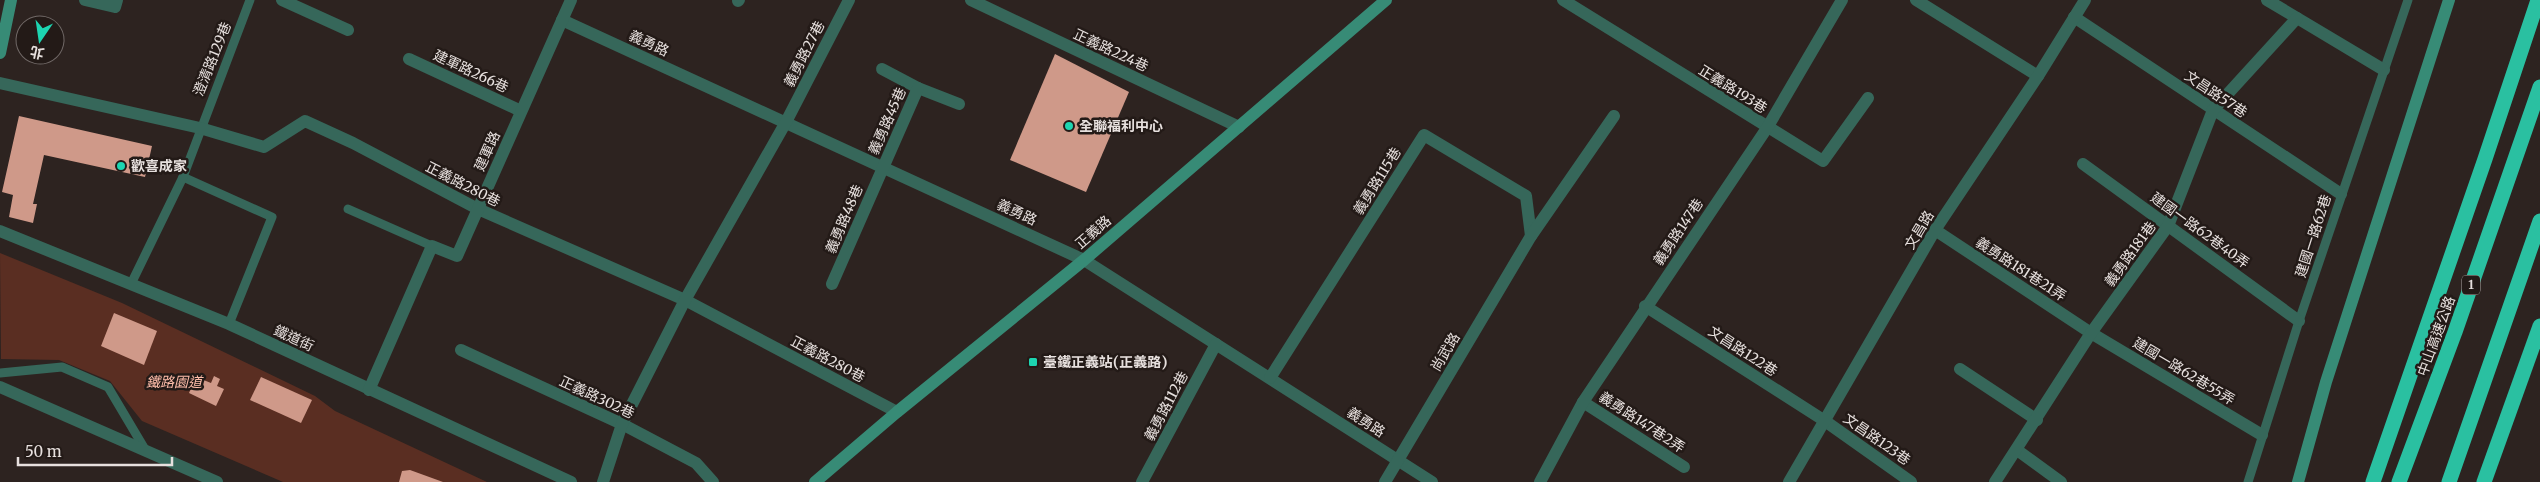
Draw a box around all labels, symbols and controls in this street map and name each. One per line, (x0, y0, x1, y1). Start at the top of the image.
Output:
north arrow (15, 15, 65, 65)
street label: 義勇路27巷 (780, 18, 828, 90)
street label: 澄清路129巷 (189, 19, 235, 99)
street label: 正義路224巷 (1071, 25, 1151, 75)
street label: 義勇路 (626, 26, 672, 60)
text: 北 (28, 42, 46, 63)
street label: 建軍路266巷 (431, 46, 511, 96)
street label: 正義路193巷 (1695, 61, 1771, 117)
street label: 文昌路57巷 (2181, 67, 2251, 121)
street label: 義勇路45巷 (864, 85, 910, 157)
place label: 全聯福利中心 (1079, 117, 1163, 135)
marker: 全聯福利中心 (1063, 120, 1075, 132)
street label: 建軍路 (470, 128, 504, 174)
street label: 義勇路115巷 (1349, 144, 1405, 218)
place label: 歡喜成家 (131, 157, 187, 175)
street label: 正義路280巷 (423, 157, 503, 211)
marker: 歡喜成家 (115, 160, 127, 172)
street label: 義勇路48巷 (821, 182, 867, 256)
street label: 建國一路62巷40弄 (2147, 188, 2253, 272)
street label: 建國一路62巷 (2291, 192, 2335, 280)
street label: 義勇路 (994, 195, 1040, 229)
street label: 義勇路147巷 (1649, 195, 1707, 269)
street label: 文昌路 (1900, 207, 1938, 253)
street label: 正義路 (1071, 211, 1115, 253)
street label: 義勇路181巷 (2100, 218, 2160, 290)
street label: 義勇路181巷21弄 (1972, 233, 2070, 305)
road number: 1 (2462, 276, 2480, 294)
street label: 中山高速公路 (2413, 293, 2459, 379)
street label: 鐵道街 (271, 321, 317, 355)
street label: 文昌路122巷 (1705, 322, 1781, 380)
street label: 尚武路 (1426, 329, 1464, 375)
street label: 正義路280巷 (788, 332, 868, 386)
street label: 建國一路62巷55弄 (2130, 333, 2238, 409)
place label: 臺鐵正義站(正義路) (1043, 353, 1167, 371)
marker: 臺鐵正義站(正義路) (1027, 356, 1039, 368)
street label: 義勇路112巷 (1140, 368, 1192, 444)
street label: 正義路302巷 (557, 372, 637, 422)
park label: 鐵路園道 (146, 373, 204, 391)
street label: 義勇路147巷2弄 (1596, 387, 1688, 457)
street label: 義勇路 (1343, 403, 1389, 441)
street label: 文昌路123巷 (1840, 409, 1914, 469)
scale bar (18, 434, 171, 466)
text: 50 m (25, 442, 62, 461)

